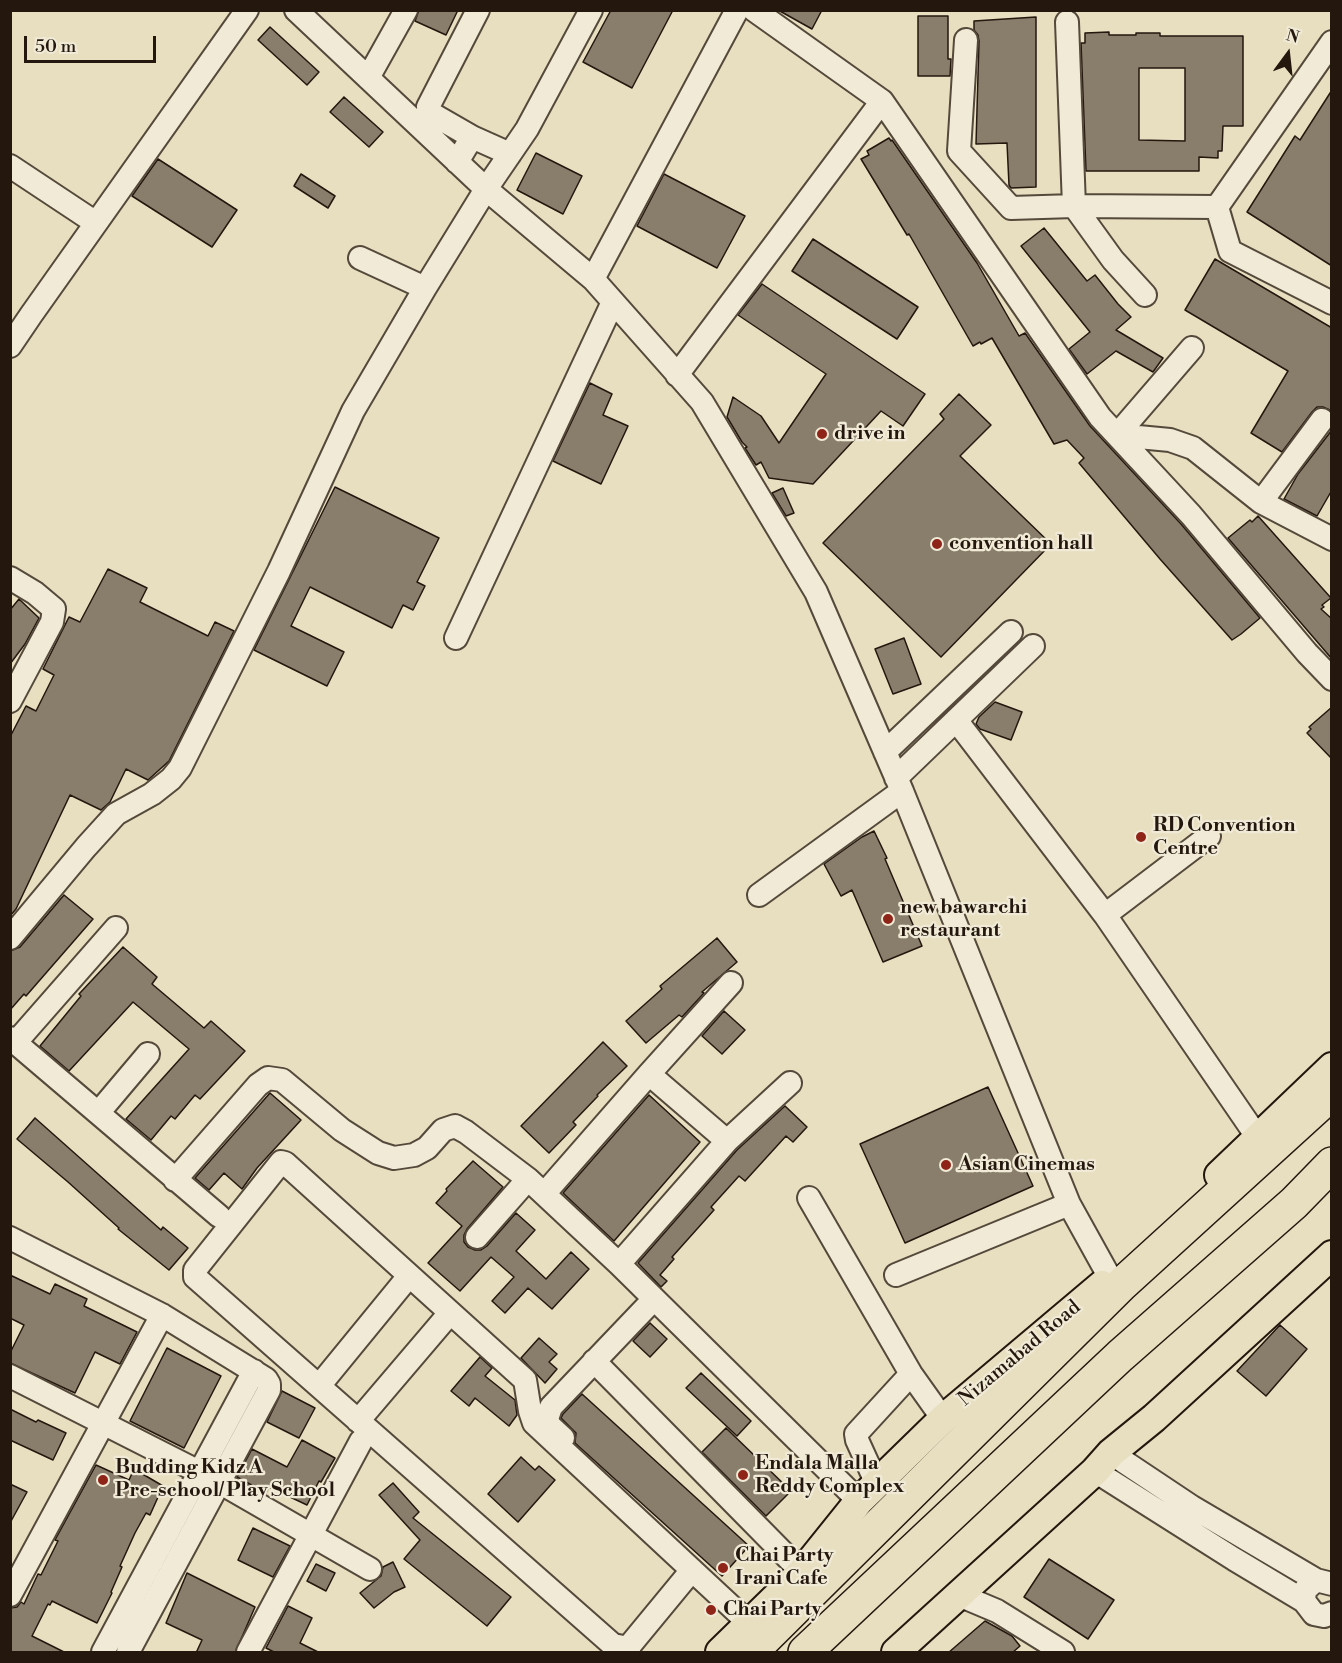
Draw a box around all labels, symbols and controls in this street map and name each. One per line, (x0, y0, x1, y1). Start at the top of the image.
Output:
scale bar (27, 24, 159, 62)
north arrow (1258, 24, 1318, 84)
text: N (1284, 25, 1301, 48)
text: 50 m (35, 35, 76, 58)
place label: drive in (834, 422, 906, 446)
marker: drive in (815, 427, 829, 441)
place label: convention hall (949, 532, 1093, 556)
marker: convention hall (930, 537, 944, 551)
place label: RD Convention Centre (1153, 814, 1296, 861)
marker: RD Convention Centre (1134, 830, 1148, 844)
place label: new bawarchi restaurant (900, 896, 1027, 943)
marker: new bawarchi restaurant (881, 912, 895, 926)
place label: Asian Cinemas (958, 1153, 1095, 1177)
marker: Asian Cinemas (939, 1158, 953, 1172)
street label: Nizamabad Road (954, 1296, 1086, 1412)
place label: Endala Malla Reddy Complex (755, 1452, 904, 1499)
place label: Budding Kidz A Pre-school/ Play School (115, 1456, 335, 1503)
marker: Endala Malla Reddy Complex (736, 1468, 750, 1482)
marker: Budding Kidz A Pre-school/ Play School (96, 1473, 110, 1487)
place label: Chai Party Irani Cafe (735, 1544, 834, 1591)
marker: Chai Party Irani Cafe (716, 1561, 730, 1575)
place label: Chai Party (723, 1598, 822, 1622)
marker: Chai Party (704, 1603, 718, 1617)

